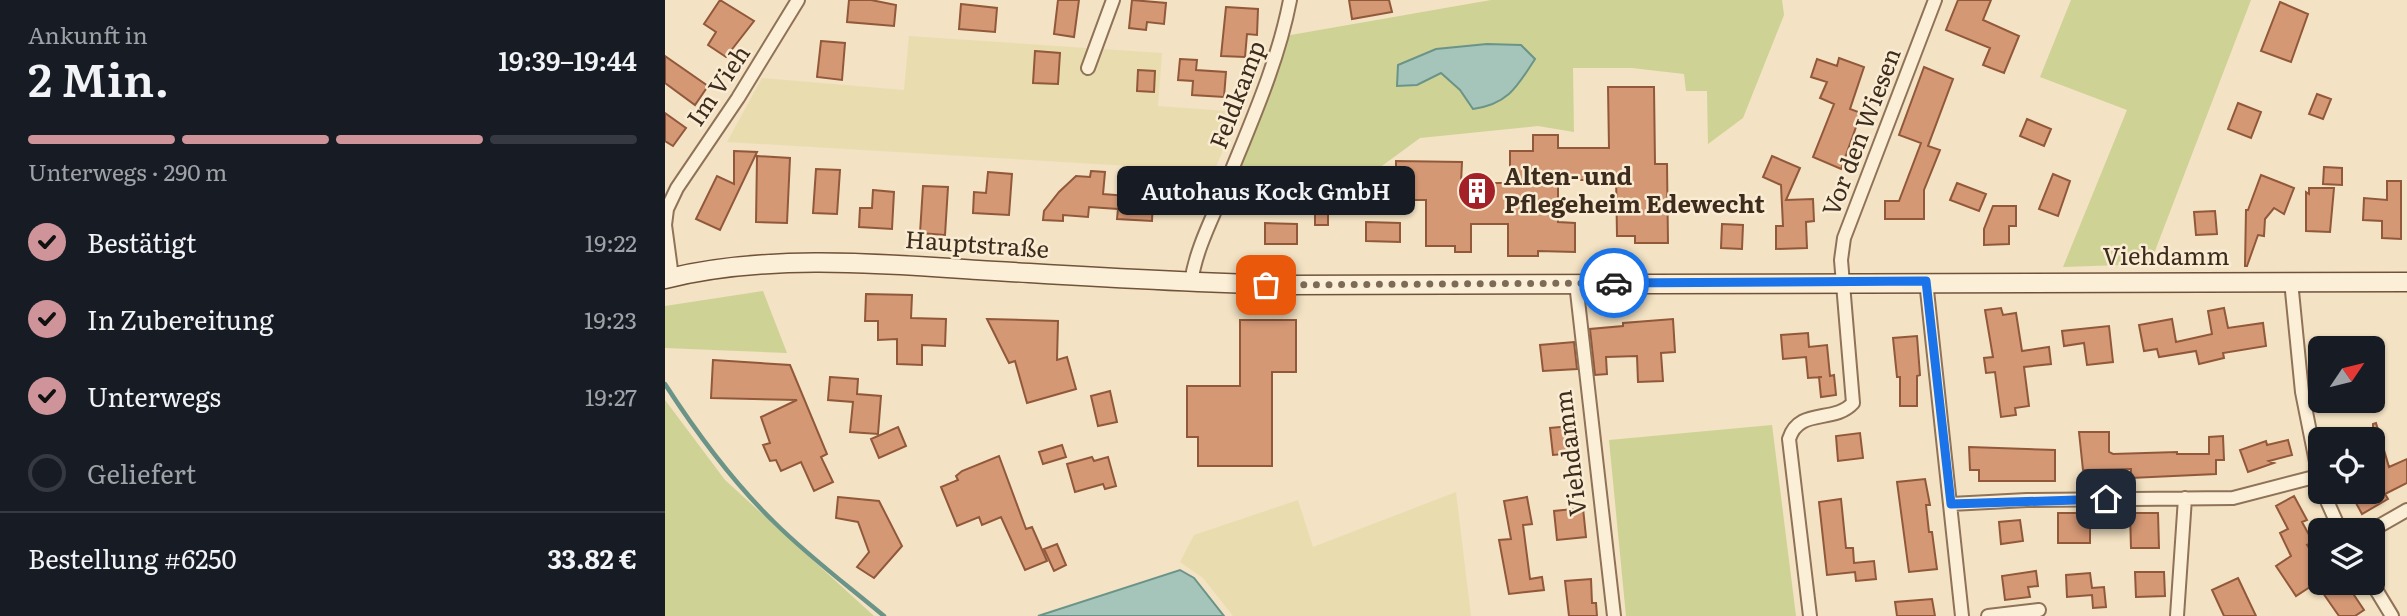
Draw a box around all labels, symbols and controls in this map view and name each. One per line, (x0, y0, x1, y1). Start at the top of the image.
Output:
text: Ankunft in (28, 17, 148, 51)
street label: Feldkamp (1199, 35, 1272, 153)
street label: Im Vieh (677, 37, 757, 132)
text: 19:39–19:44 (498, 40, 637, 79)
street label: Vor den Wiesen (1812, 42, 1908, 220)
text: 2 Min. (28, 43, 169, 111)
text: Unterwegs · 290 m (28, 154, 227, 188)
place label: Alten- und Pflegeheim Edewecht (1504, 157, 1765, 220)
callout: Autohaus Kock GmbH (1117, 166, 1415, 215)
building icon: Alten- und Pflegeheim Edewecht (1456, 170, 1498, 212)
text: Autohaus Kock GmbH (1141, 173, 1391, 207)
street label: Hauptstraße (904, 220, 1050, 265)
text: Bestätigt (87, 222, 196, 261)
icon: check (28, 223, 66, 261)
text: 19:22 (585, 225, 637, 259)
street label: Viehdamm (2103, 237, 2229, 272)
courier (1579, 248, 1649, 318)
pin (1236, 255, 1296, 315)
icon: car (1595, 264, 1633, 302)
icon: bag (1247, 266, 1285, 304)
text: In Zubereitung (87, 299, 274, 338)
icon: check (28, 300, 66, 338)
text: 19:23 (584, 302, 637, 336)
north arrow (2308, 336, 2385, 413)
map controls (2308, 336, 2385, 595)
text: Unterwegs (87, 376, 221, 415)
icon: check (28, 377, 66, 415)
text: 19:27 (585, 379, 637, 413)
street label: Viehdamm (1543, 388, 1594, 518)
button: locate (2308, 427, 2385, 504)
text: Geliefert (87, 453, 196, 492)
pin (2076, 469, 2136, 529)
icon: home (2087, 480, 2125, 518)
button: layers (2308, 518, 2385, 595)
text: Bestellung #6250 (28, 538, 237, 577)
text: 33.82 € (548, 538, 637, 577)

